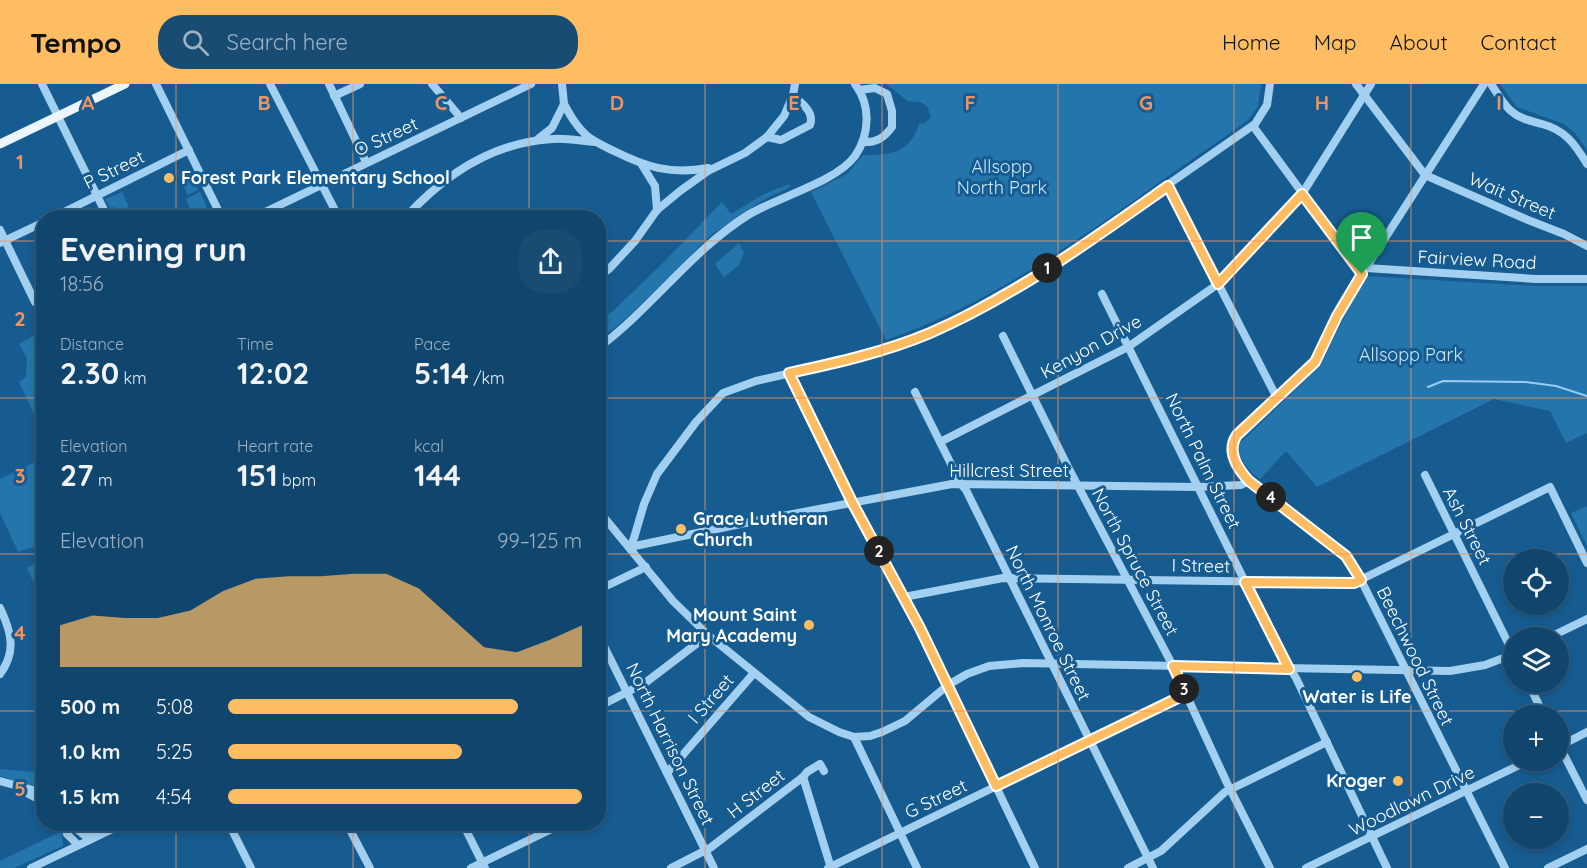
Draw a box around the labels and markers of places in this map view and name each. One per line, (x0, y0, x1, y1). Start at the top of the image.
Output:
place label: Forest Park Elementary School (181, 166, 450, 189)
marker: Forest Park Elementary School (162, 171, 176, 185)
pin (1336, 212, 1387, 274)
pin: 1 (1032, 253, 1062, 283)
pin: 4 (1256, 482, 1286, 512)
place label: Grace Lutheran Church (693, 507, 828, 551)
marker: Grace Lutheran Church (674, 522, 688, 536)
pin: 2 (864, 536, 894, 566)
place label: Mount Saint Mary Academy (666, 603, 797, 647)
marker: Mount Saint Mary Academy (802, 618, 816, 632)
marker: Water is Life (1350, 670, 1364, 684)
pin: 3 (1169, 674, 1199, 704)
place label: Water is Life (1302, 685, 1412, 708)
place label: Kroger (1326, 769, 1386, 792)
marker: Kroger (1391, 774, 1405, 788)

